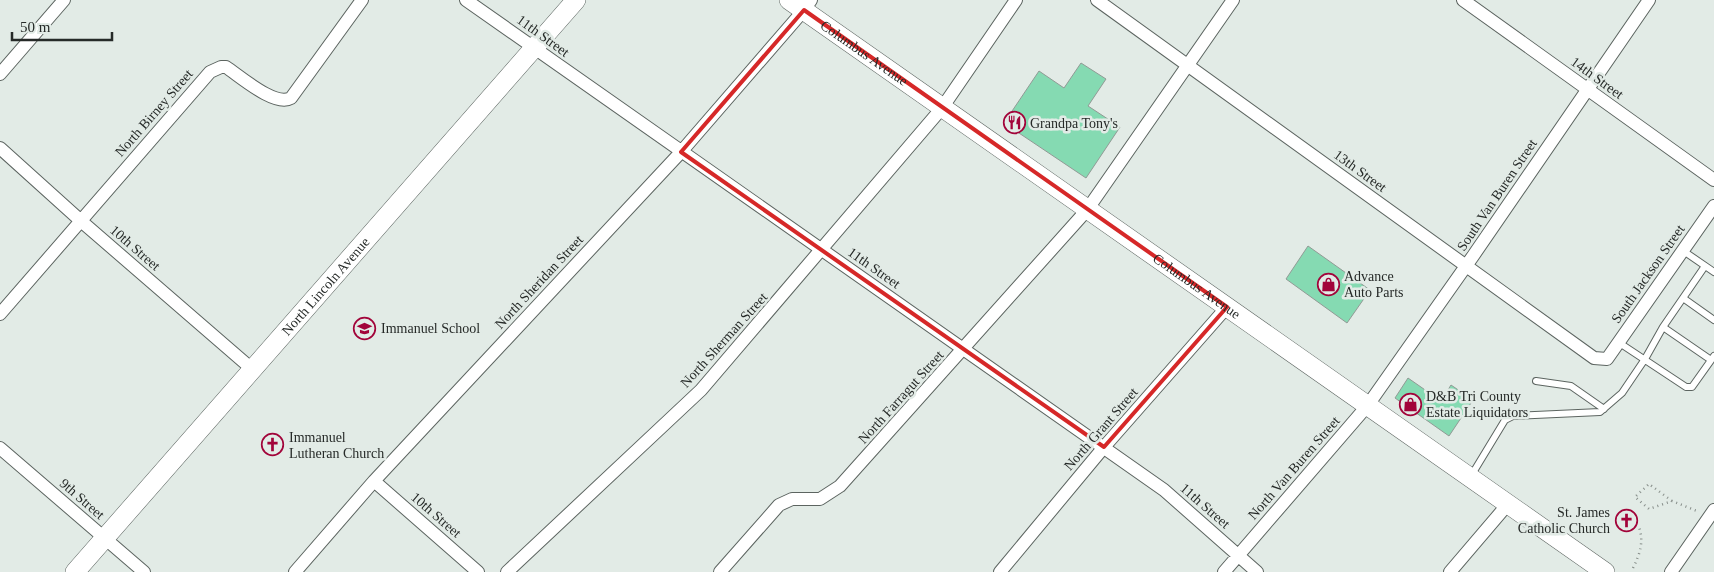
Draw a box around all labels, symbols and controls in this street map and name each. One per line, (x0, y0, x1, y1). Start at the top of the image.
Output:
scale bar (12, 10, 112, 42)
street label: 11th Street (514, 12, 572, 60)
street label: Columbus Avenue (818, 17, 911, 88)
text: 50 m (20, 19, 51, 35)
street label: 14th Street (1568, 54, 1626, 102)
street label: North Birney Street (112, 66, 196, 160)
restaurant icon: Grandpa Tony's (1002, 111, 1026, 135)
place label: Grandpa Tony's (1030, 116, 1118, 131)
street label: South Van Buren Street (1454, 136, 1540, 254)
street label: 13th Street (1331, 147, 1389, 195)
street label: 10th Street (107, 222, 163, 274)
street label: South Jackson Street (1608, 222, 1688, 326)
street label: North Sheridan Street (492, 232, 586, 332)
street label: North Lincoln Avenue (279, 234, 372, 338)
street label: 11th Street (845, 244, 903, 292)
street label: Columbus Avenue (1150, 250, 1243, 322)
place label: Advance Auto Parts (1344, 269, 1404, 300)
shop icon: Advance Auto Parts (1316, 272, 1340, 296)
street label: North Sherman Street (678, 290, 770, 390)
school or university icon: Immanuel School (353, 316, 377, 340)
place label: Immanuel School (381, 321, 480, 336)
street label: North Farragut Street (855, 347, 947, 447)
street label: North Grant Street (1061, 385, 1141, 473)
place label: D&B Tri County Estate Liquidators (1426, 389, 1528, 420)
shop icon: D&B Tri County Estate Liquidators (1398, 392, 1422, 416)
street label: North Van Buren Street (1245, 413, 1343, 523)
place label: Immanuel Lutheran Church (289, 430, 384, 461)
church icon: Immanuel Lutheran Church (261, 433, 285, 457)
street label: 9th Street (57, 476, 107, 522)
street label: 11th Street (1177, 480, 1233, 532)
street label: 10th Street (408, 489, 464, 541)
place label: St. James Catholic Church (1518, 505, 1610, 536)
church icon: St. James Catholic Church (1614, 508, 1638, 532)

